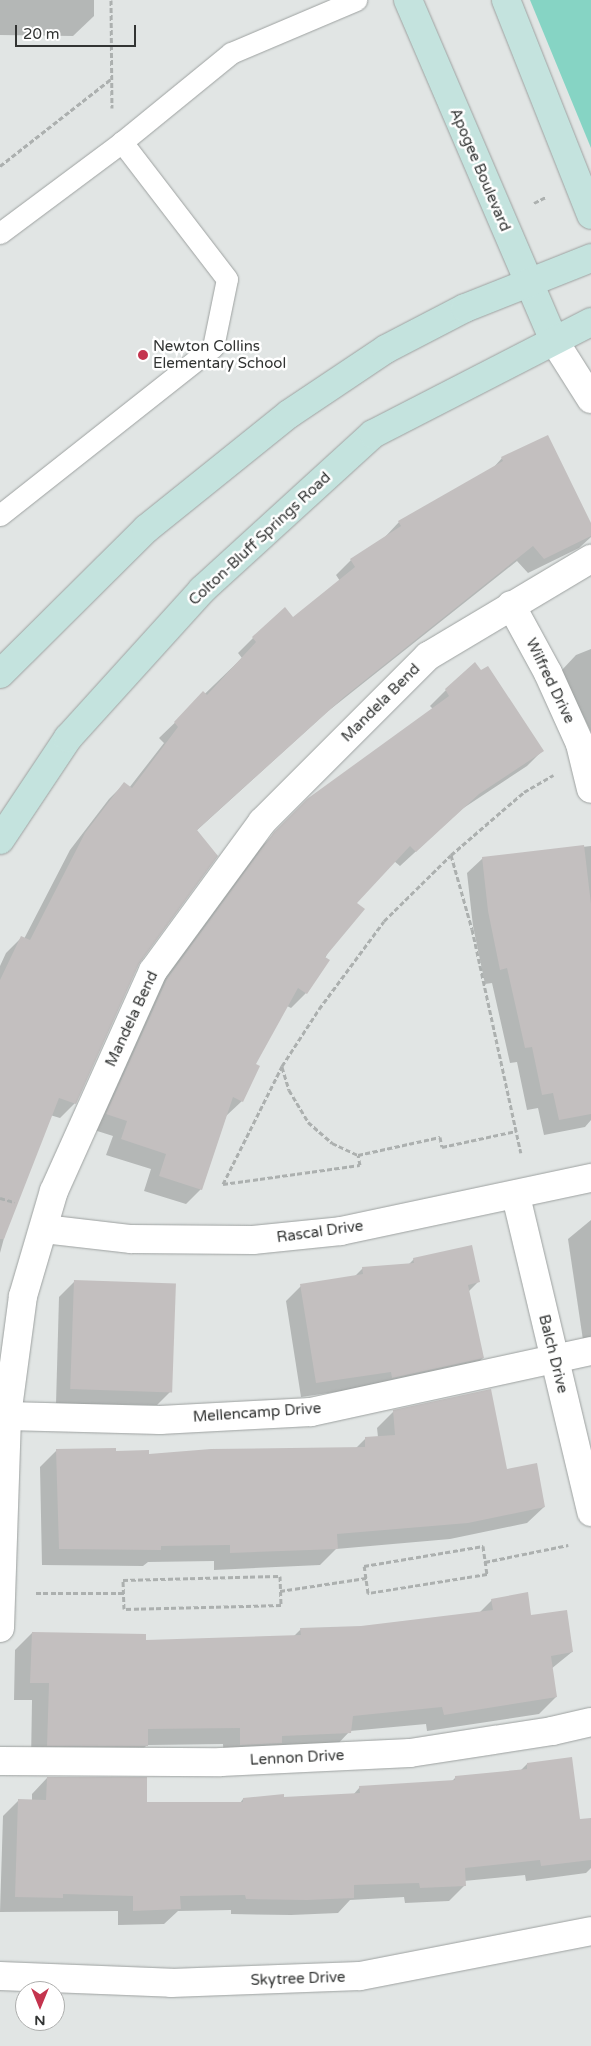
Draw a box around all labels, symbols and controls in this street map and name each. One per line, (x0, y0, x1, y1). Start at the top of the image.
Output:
scale bar (18, 15, 139, 47)
text: 20 m (23, 25, 60, 43)
street label: Apogee Boulevard (446, 106, 514, 234)
place label: Newton Collins Elementary School (153, 337, 286, 372)
marker: Newton Collins Elementary School (137, 349, 149, 361)
street label: Colton-Bluff Springs Road (185, 469, 335, 609)
street label: Wilfred Drive (522, 635, 578, 727)
street label: Mandela Bend (338, 660, 424, 746)
street label: Mandela Bend (102, 968, 162, 1070)
street label: Rascal Drive (276, 1217, 364, 1247)
street label: Balch Drive (535, 1313, 571, 1395)
street label: Mellencamp Drive (192, 1400, 322, 1426)
street label: Lennon Drive (249, 1747, 345, 1769)
street label: Skytree Drive (250, 1968, 346, 1990)
north arrow (15, 1981, 65, 2031)
text: N (34, 2012, 46, 2029)

